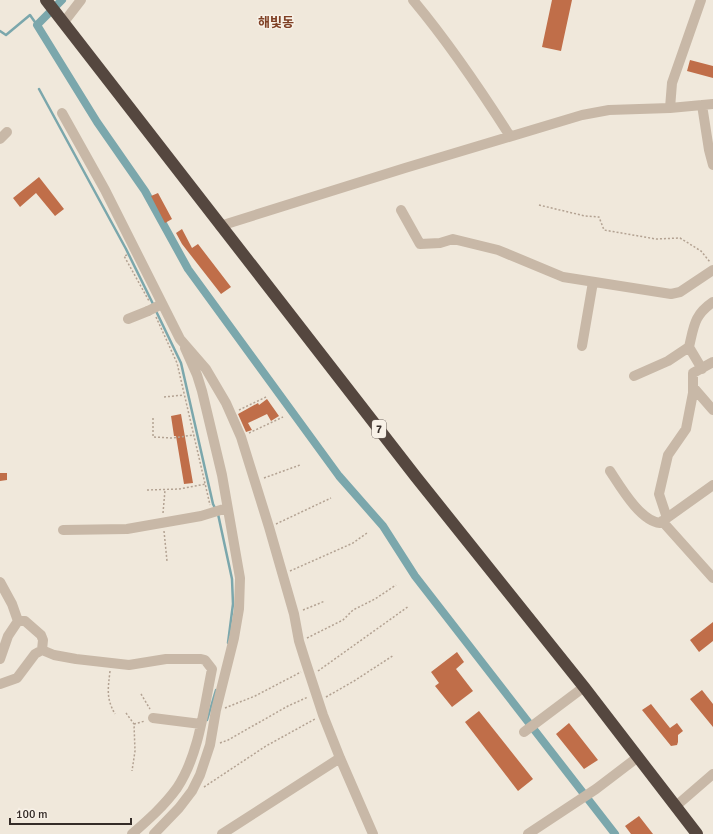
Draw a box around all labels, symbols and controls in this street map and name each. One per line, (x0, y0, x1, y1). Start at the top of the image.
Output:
district label: 해빛동 (258, 15, 294, 31)
road number: 7 (372, 420, 386, 438)
scale bar (10, 800, 131, 826)
text: 100 m (16, 807, 48, 822)

